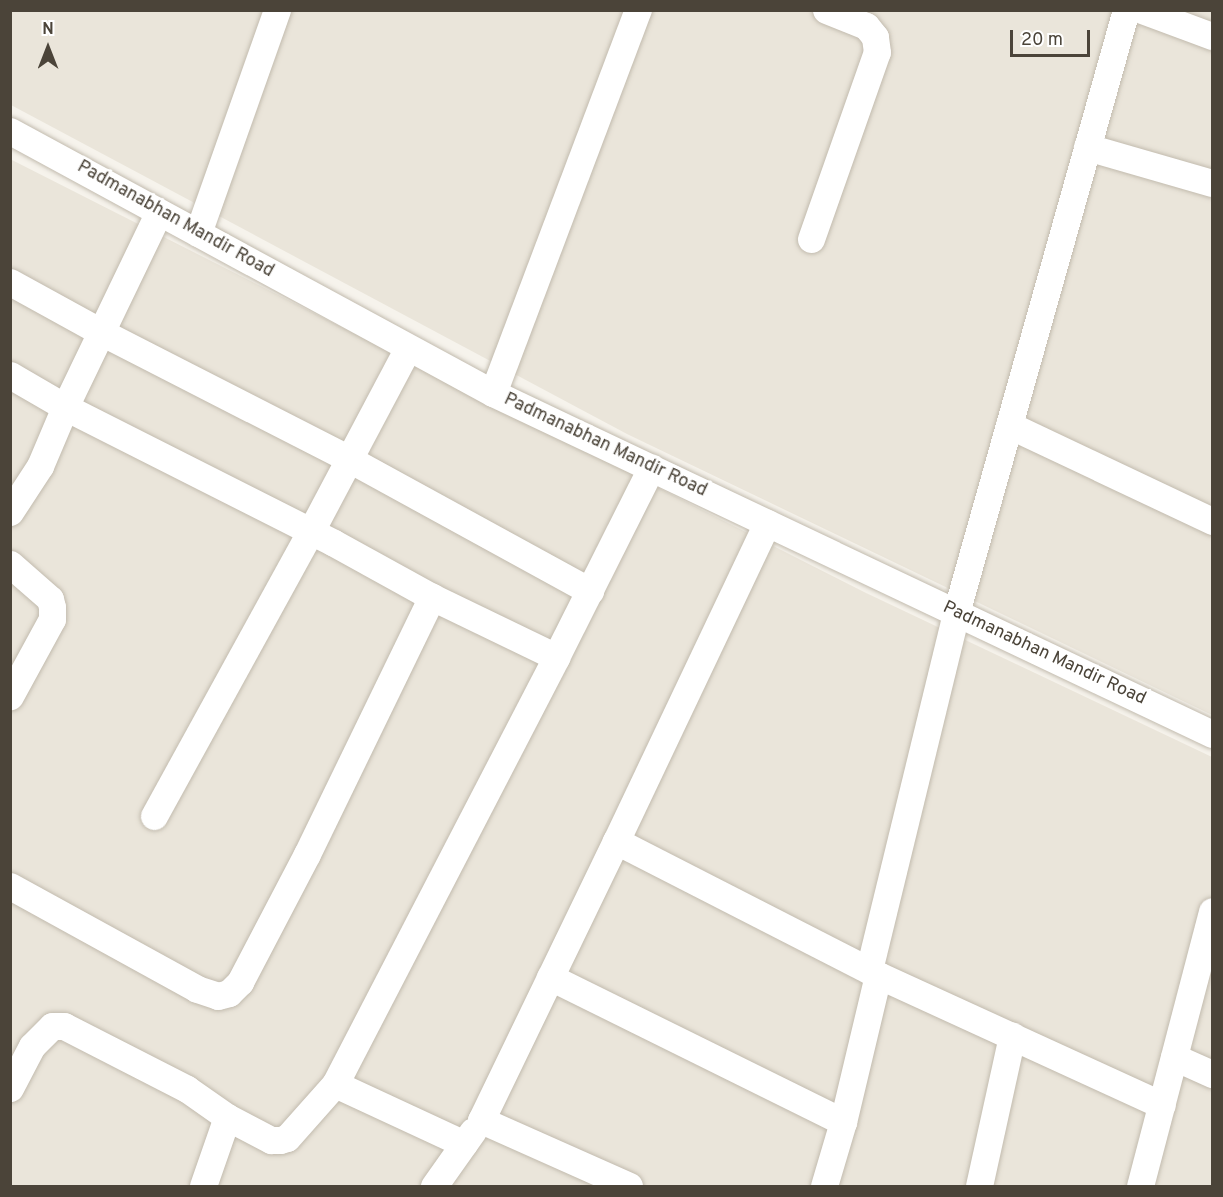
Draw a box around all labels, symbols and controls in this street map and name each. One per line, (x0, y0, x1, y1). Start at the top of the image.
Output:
north arrow (18, 18, 78, 78)
scale bar (1013, 18, 1092, 56)
text: N (42, 20, 54, 40)
text: 20 m (1021, 29, 1063, 52)
street label: Padmanabhan Mandir Road (73, 157, 277, 283)
street label: Padmanabhan Mandir Road (500, 389, 710, 503)
street label: Padmanabhan Mandir Road (939, 597, 1149, 711)

